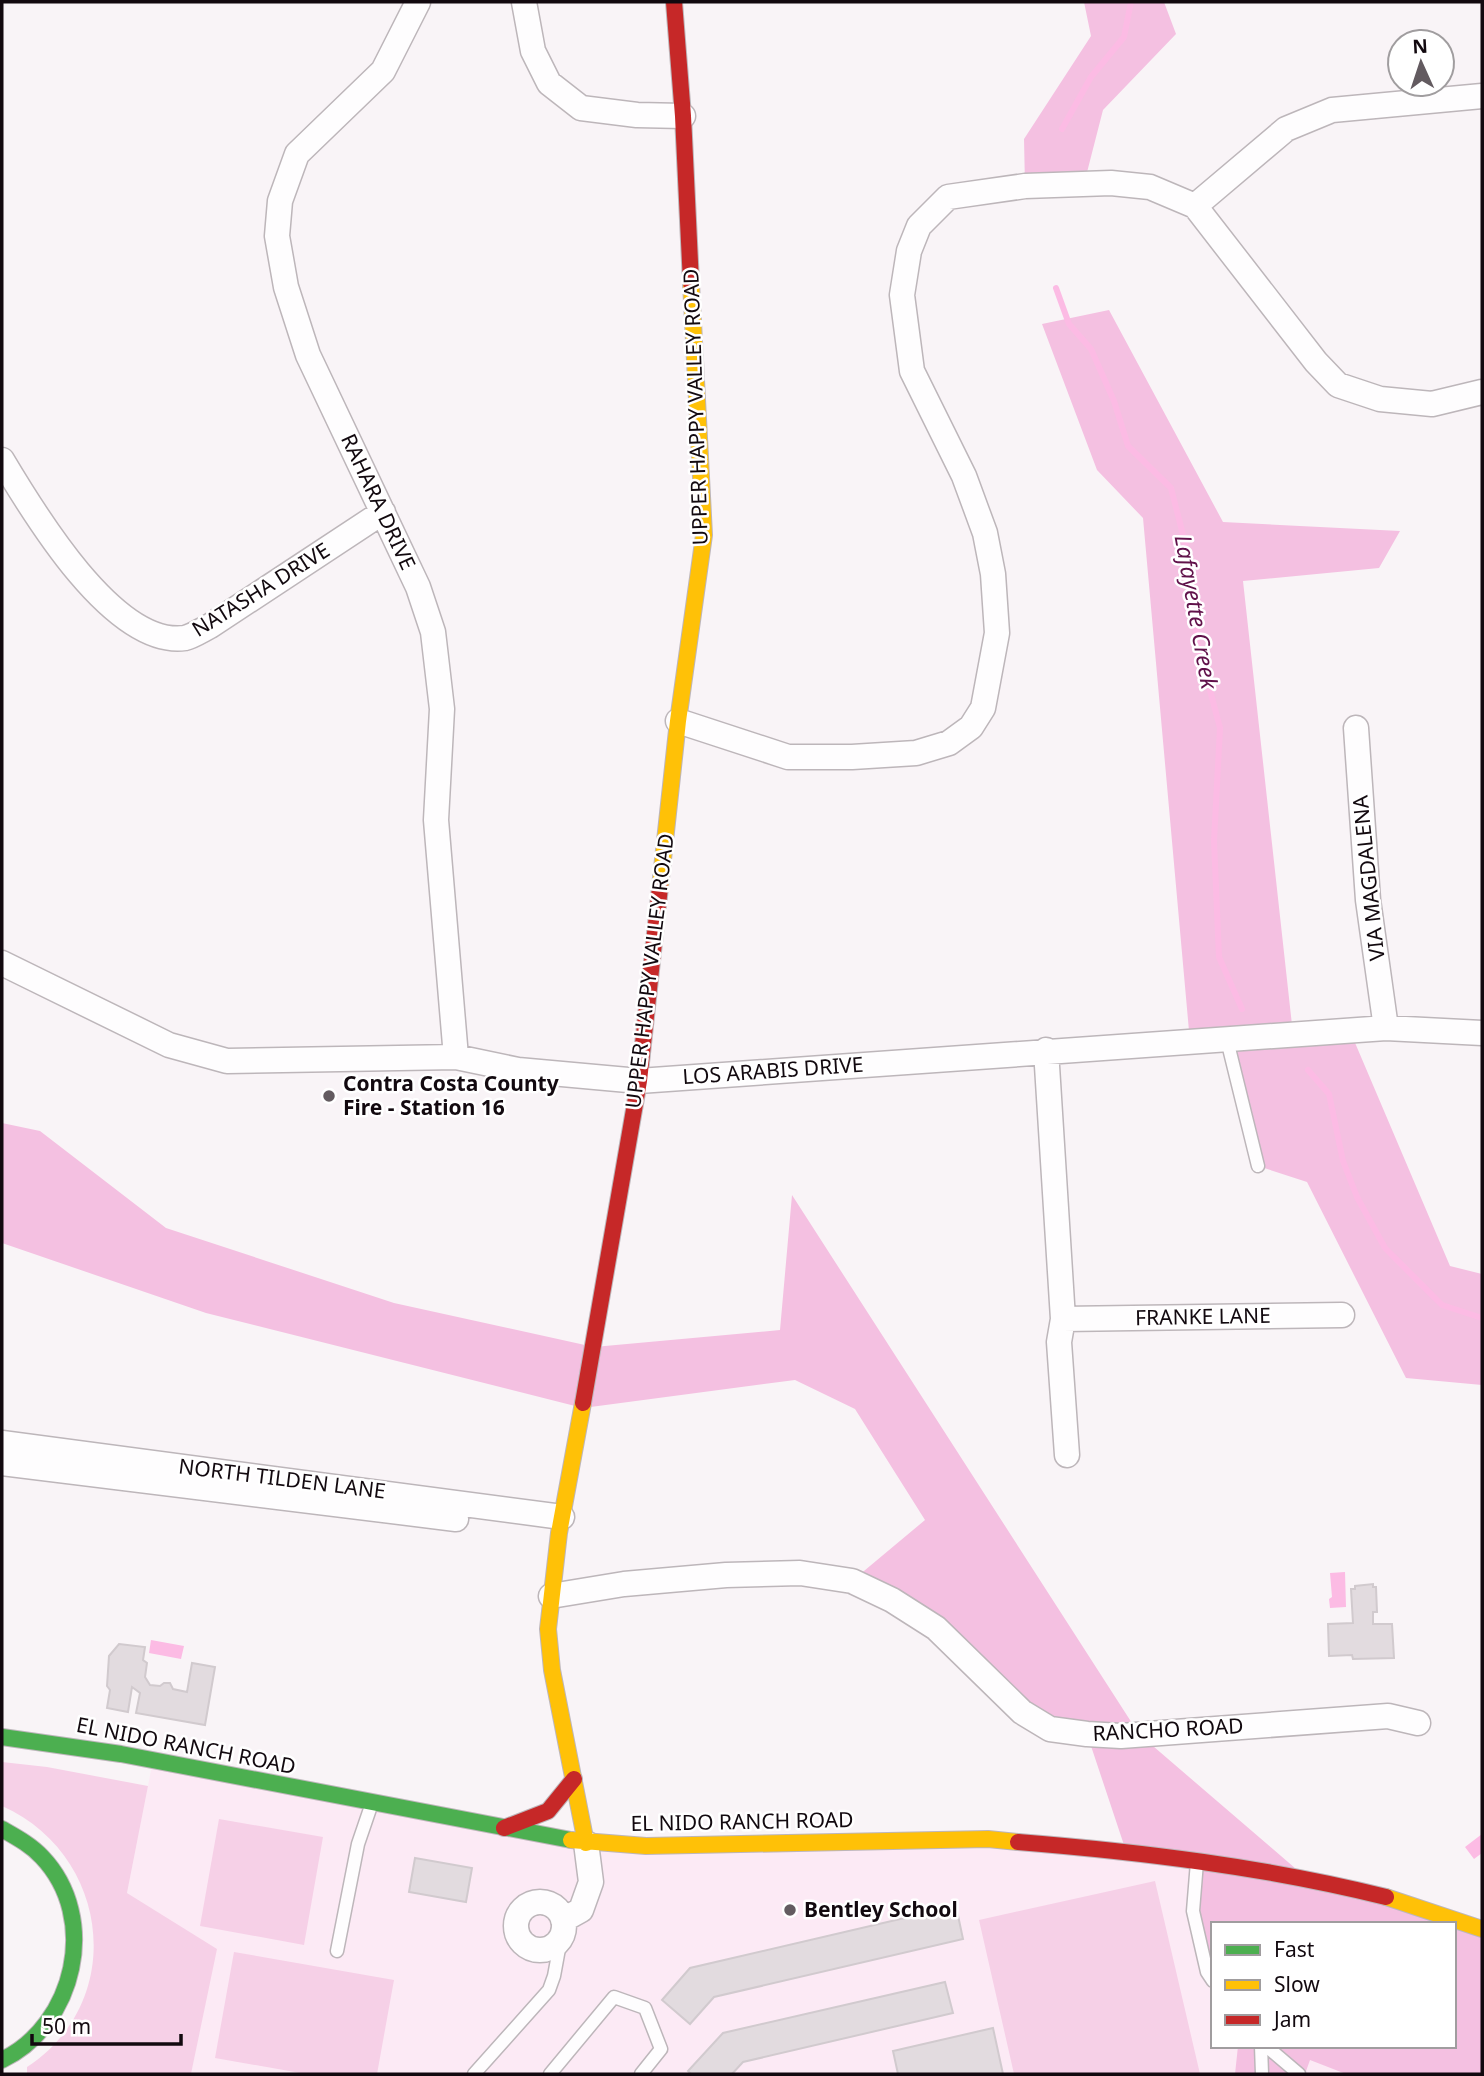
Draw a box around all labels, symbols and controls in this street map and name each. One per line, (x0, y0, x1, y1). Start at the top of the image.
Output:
north arrow (1386, 28, 1456, 98)
text: N (1412, 33, 1429, 59)
street label: UPPER HAPPY VALLEY ROAD (676, 268, 714, 546)
street label: RAHARA DRIVE (335, 429, 423, 574)
water label: Lafayette Creek (1168, 532, 1227, 693)
street label: NATASHA DRIVE (186, 536, 335, 643)
street label: VIA MAGDALENA (1345, 793, 1391, 962)
street label: UPPER HAPPY VALLEY ROAD (618, 832, 680, 1110)
street label: LOS ARABIS DRIVE (681, 1050, 864, 1090)
place label: Contra Costa County Fire - Station 16 (343, 1069, 559, 1121)
marker: Contra Costa County Fire - Station 16 (321, 1088, 337, 1104)
street label: FRANKE LANE (1135, 1301, 1271, 1331)
street label: NORTH TILDEN LANE (177, 1451, 387, 1505)
street label: EL NIDO RANCH ROAD (74, 1710, 298, 1780)
street label: RANCHO ROAD (1092, 1711, 1244, 1747)
street label: EL NIDO RANCH ROAD (630, 1805, 854, 1837)
place label: Bentley School (804, 1895, 958, 1923)
marker: Bentley School (782, 1902, 798, 1918)
legend (1211, 1922, 1456, 2048)
text: Fast (1274, 1935, 1315, 1963)
text: Slow (1274, 1970, 1320, 1998)
scale bar (32, 2002, 180, 2046)
text: Jam (1272, 2005, 1311, 2033)
text: 50 m (42, 2012, 91, 2040)

